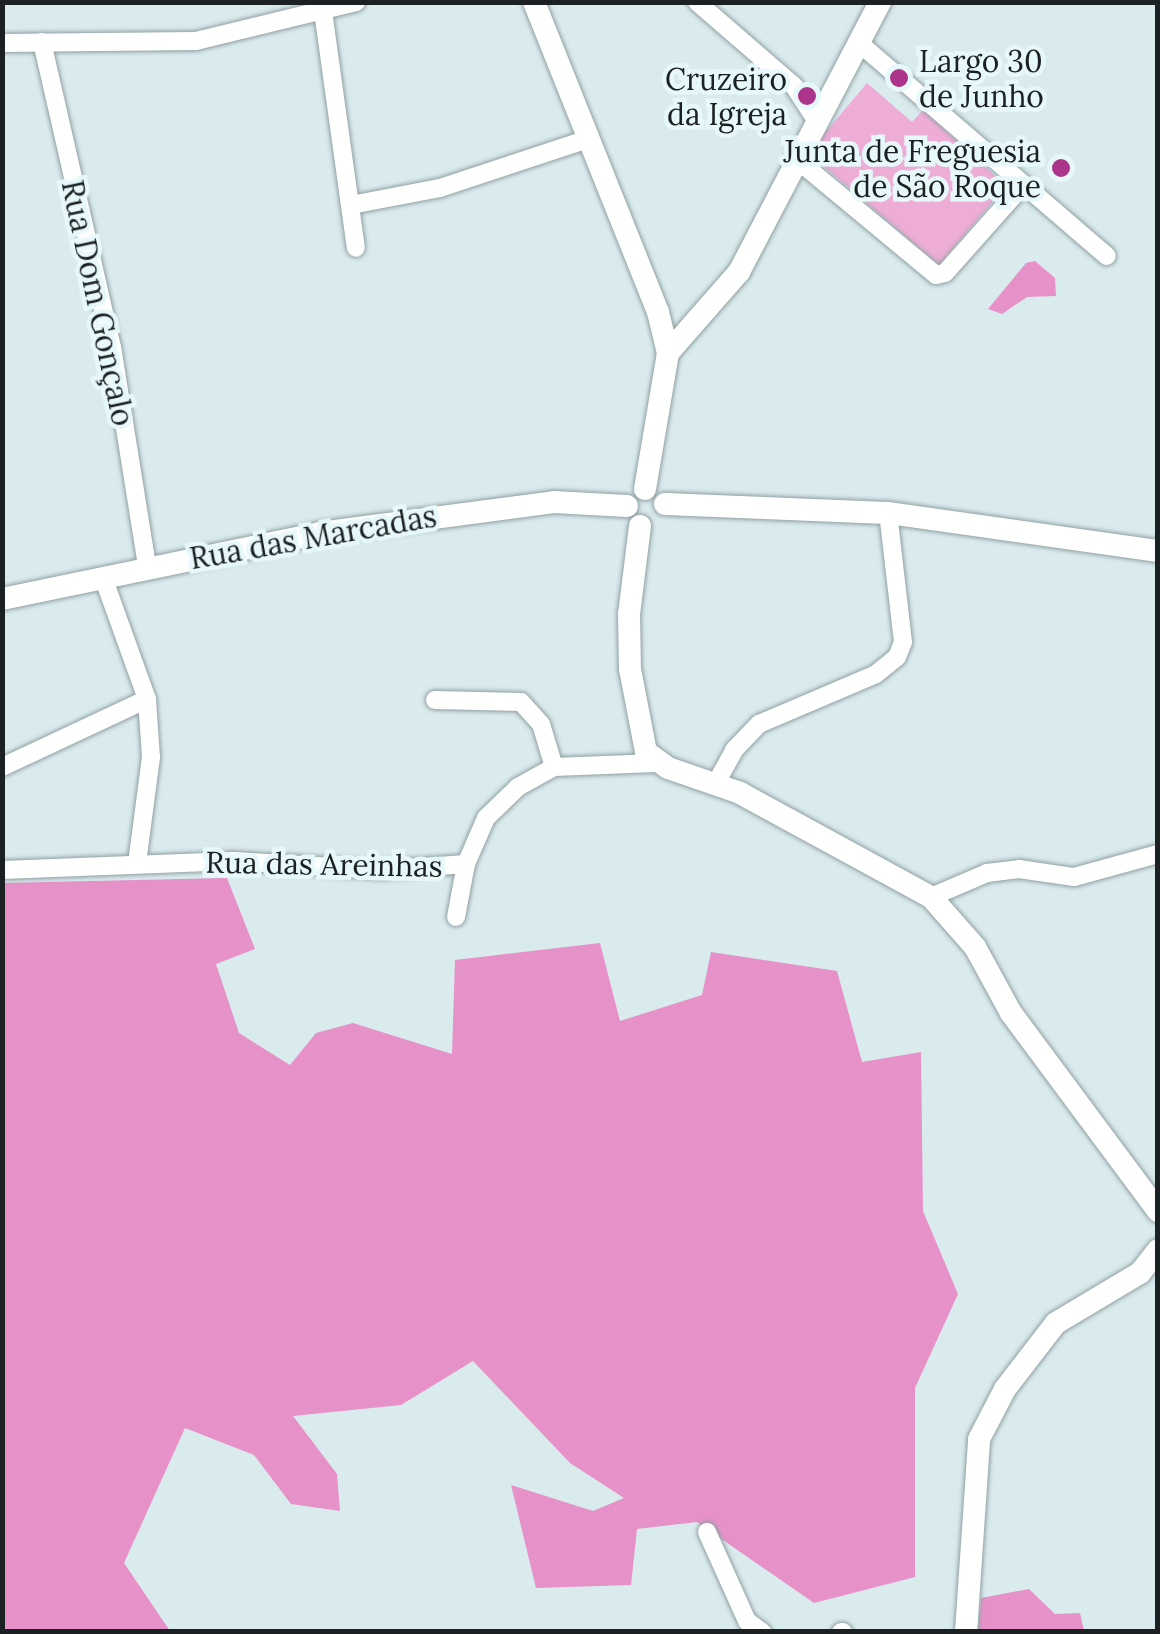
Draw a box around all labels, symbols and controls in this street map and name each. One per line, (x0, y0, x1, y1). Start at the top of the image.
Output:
place label: Largo 30 de Junho (919, 43, 1044, 114)
place label: Cruzeiro da Igreja (665, 61, 787, 132)
marker: Largo 30 de Junho (888, 67, 910, 89)
marker: Cruzeiro da Igreja (796, 85, 818, 107)
place label: Junta de Freguesia de São Roque (783, 133, 1041, 204)
marker: Junta de Freguesia de São Roque (1050, 157, 1072, 179)
street label: Rua Dom Gonçalo (54, 177, 142, 429)
street label: Rua das Marcadas (187, 498, 439, 576)
street label: Rua das Areinhas (205, 844, 443, 884)

